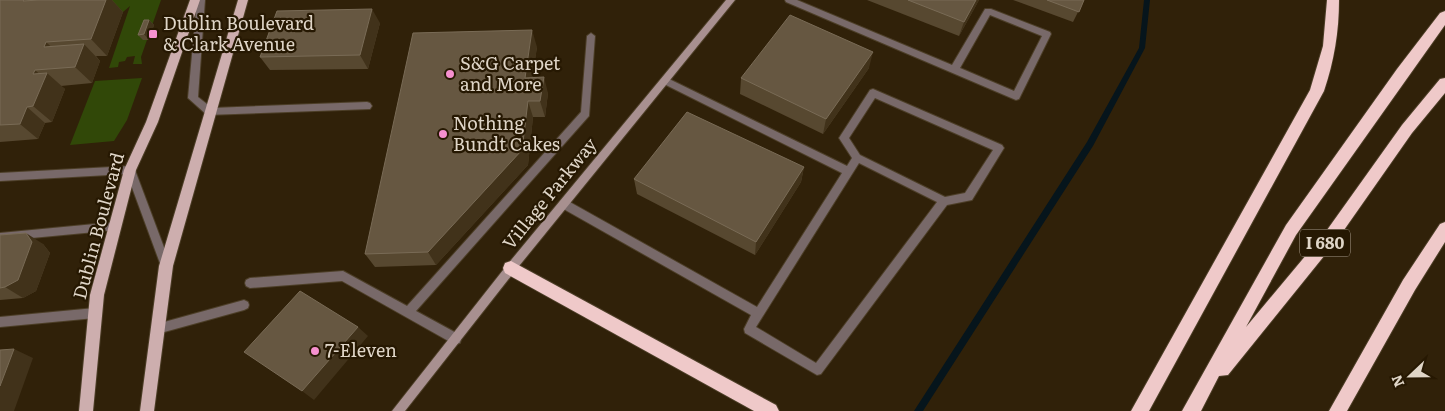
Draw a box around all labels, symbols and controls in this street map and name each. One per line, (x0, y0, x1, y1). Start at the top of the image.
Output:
place label: Dublin Boulevard & Clark Avenue (163, 9, 314, 57)
marker: Dublin Boulevard & Clark Avenue (147, 28, 159, 40)
place label: S&G Carpet and More (460, 49, 561, 97)
marker: S&G Carpet and More (444, 68, 456, 80)
place label: Nothing Bundt Cakes (453, 109, 560, 157)
marker: Nothing Bundt Cakes (437, 128, 449, 140)
street label: Village Parkway (495, 131, 603, 255)
street label: Dublin Boulevard (65, 149, 130, 302)
road number: I 680 (1300, 230, 1350, 256)
place label: 7-Eleven (325, 336, 397, 363)
marker: 7-Eleven (309, 345, 321, 357)
north arrow (1385, 351, 1435, 401)
text: N (1385, 372, 1408, 390)

